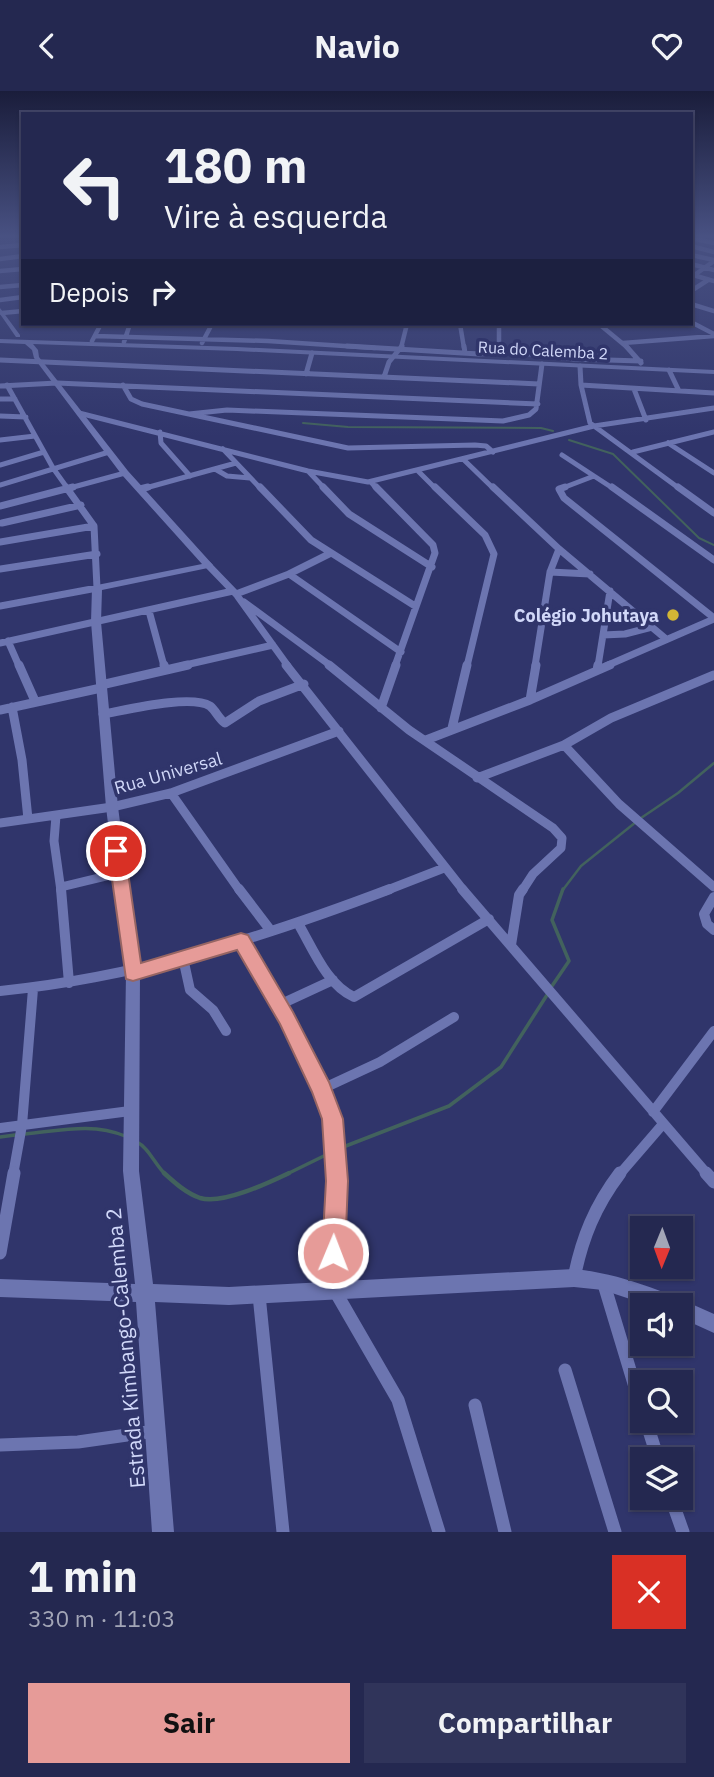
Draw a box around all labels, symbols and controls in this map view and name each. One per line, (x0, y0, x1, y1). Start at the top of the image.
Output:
text: Navio (314, 25, 400, 67)
icon: back (28, 27, 66, 65)
icon: heart (648, 27, 686, 65)
text: 180 m (164, 133, 308, 196)
icon: left (49, 140, 140, 231)
text: Vire à esquerda (164, 195, 388, 237)
icon: right (144, 273, 182, 311)
text: Depois (49, 275, 130, 309)
street label: Rua do Calemba 2 (477, 337, 609, 363)
place label: Colégio Johutaya (514, 604, 659, 627)
marker: Colégio Johutaya (665, 607, 681, 623)
street label: Rua Universal (111, 747, 225, 799)
pin (86, 821, 146, 881)
icon: arrive (97, 832, 135, 870)
street label: Estrada Kimbango-Calemba 2 (99, 1207, 151, 1489)
position arrow (296, 1216, 370, 1290)
north arrow (630, 1216, 693, 1279)
map controls (630, 1216, 693, 1510)
button: sound (630, 1293, 693, 1356)
button: search (630, 1370, 693, 1433)
button: layers (630, 1447, 693, 1510)
text: 1 min (28, 1549, 138, 1604)
button: close (612, 1555, 686, 1629)
text: 330 m · 11:03 (28, 1603, 175, 1633)
button: Sair (28, 1683, 350, 1763)
button: Compartilhar (364, 1683, 686, 1763)

